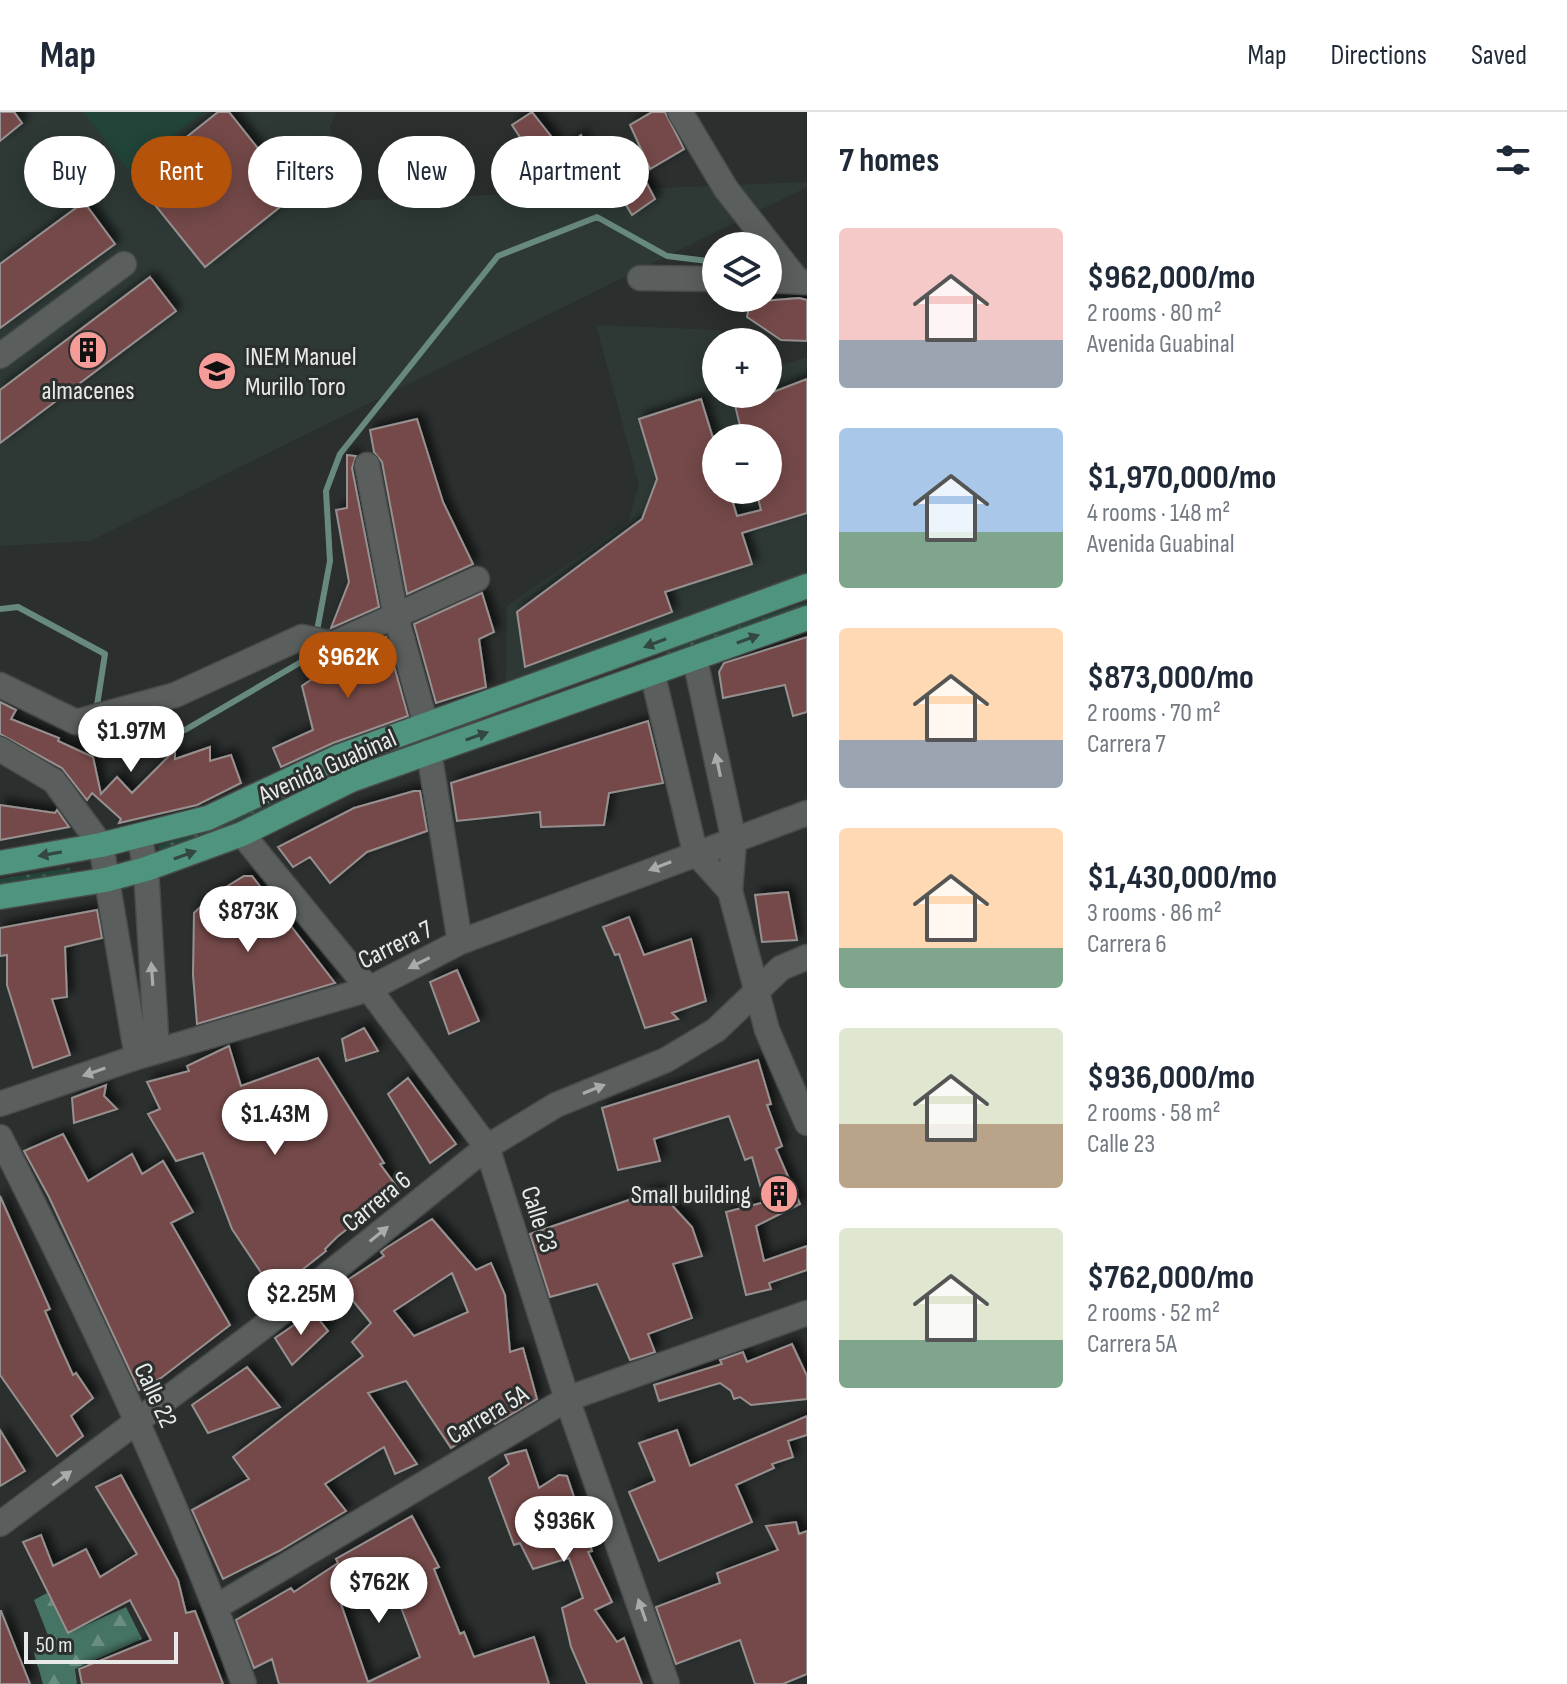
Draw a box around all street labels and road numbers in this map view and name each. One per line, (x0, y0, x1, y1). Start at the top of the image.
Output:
street label: Avenida Guabinal (253, 723, 401, 812)
street label: Carrera 7 (353, 914, 438, 977)
street label: Carrera 6 (336, 1165, 418, 1239)
street label: Calle 23 (513, 1182, 564, 1257)
street label: Calle 22 (126, 1358, 183, 1433)
street label: Carrera 5A (441, 1378, 535, 1452)

